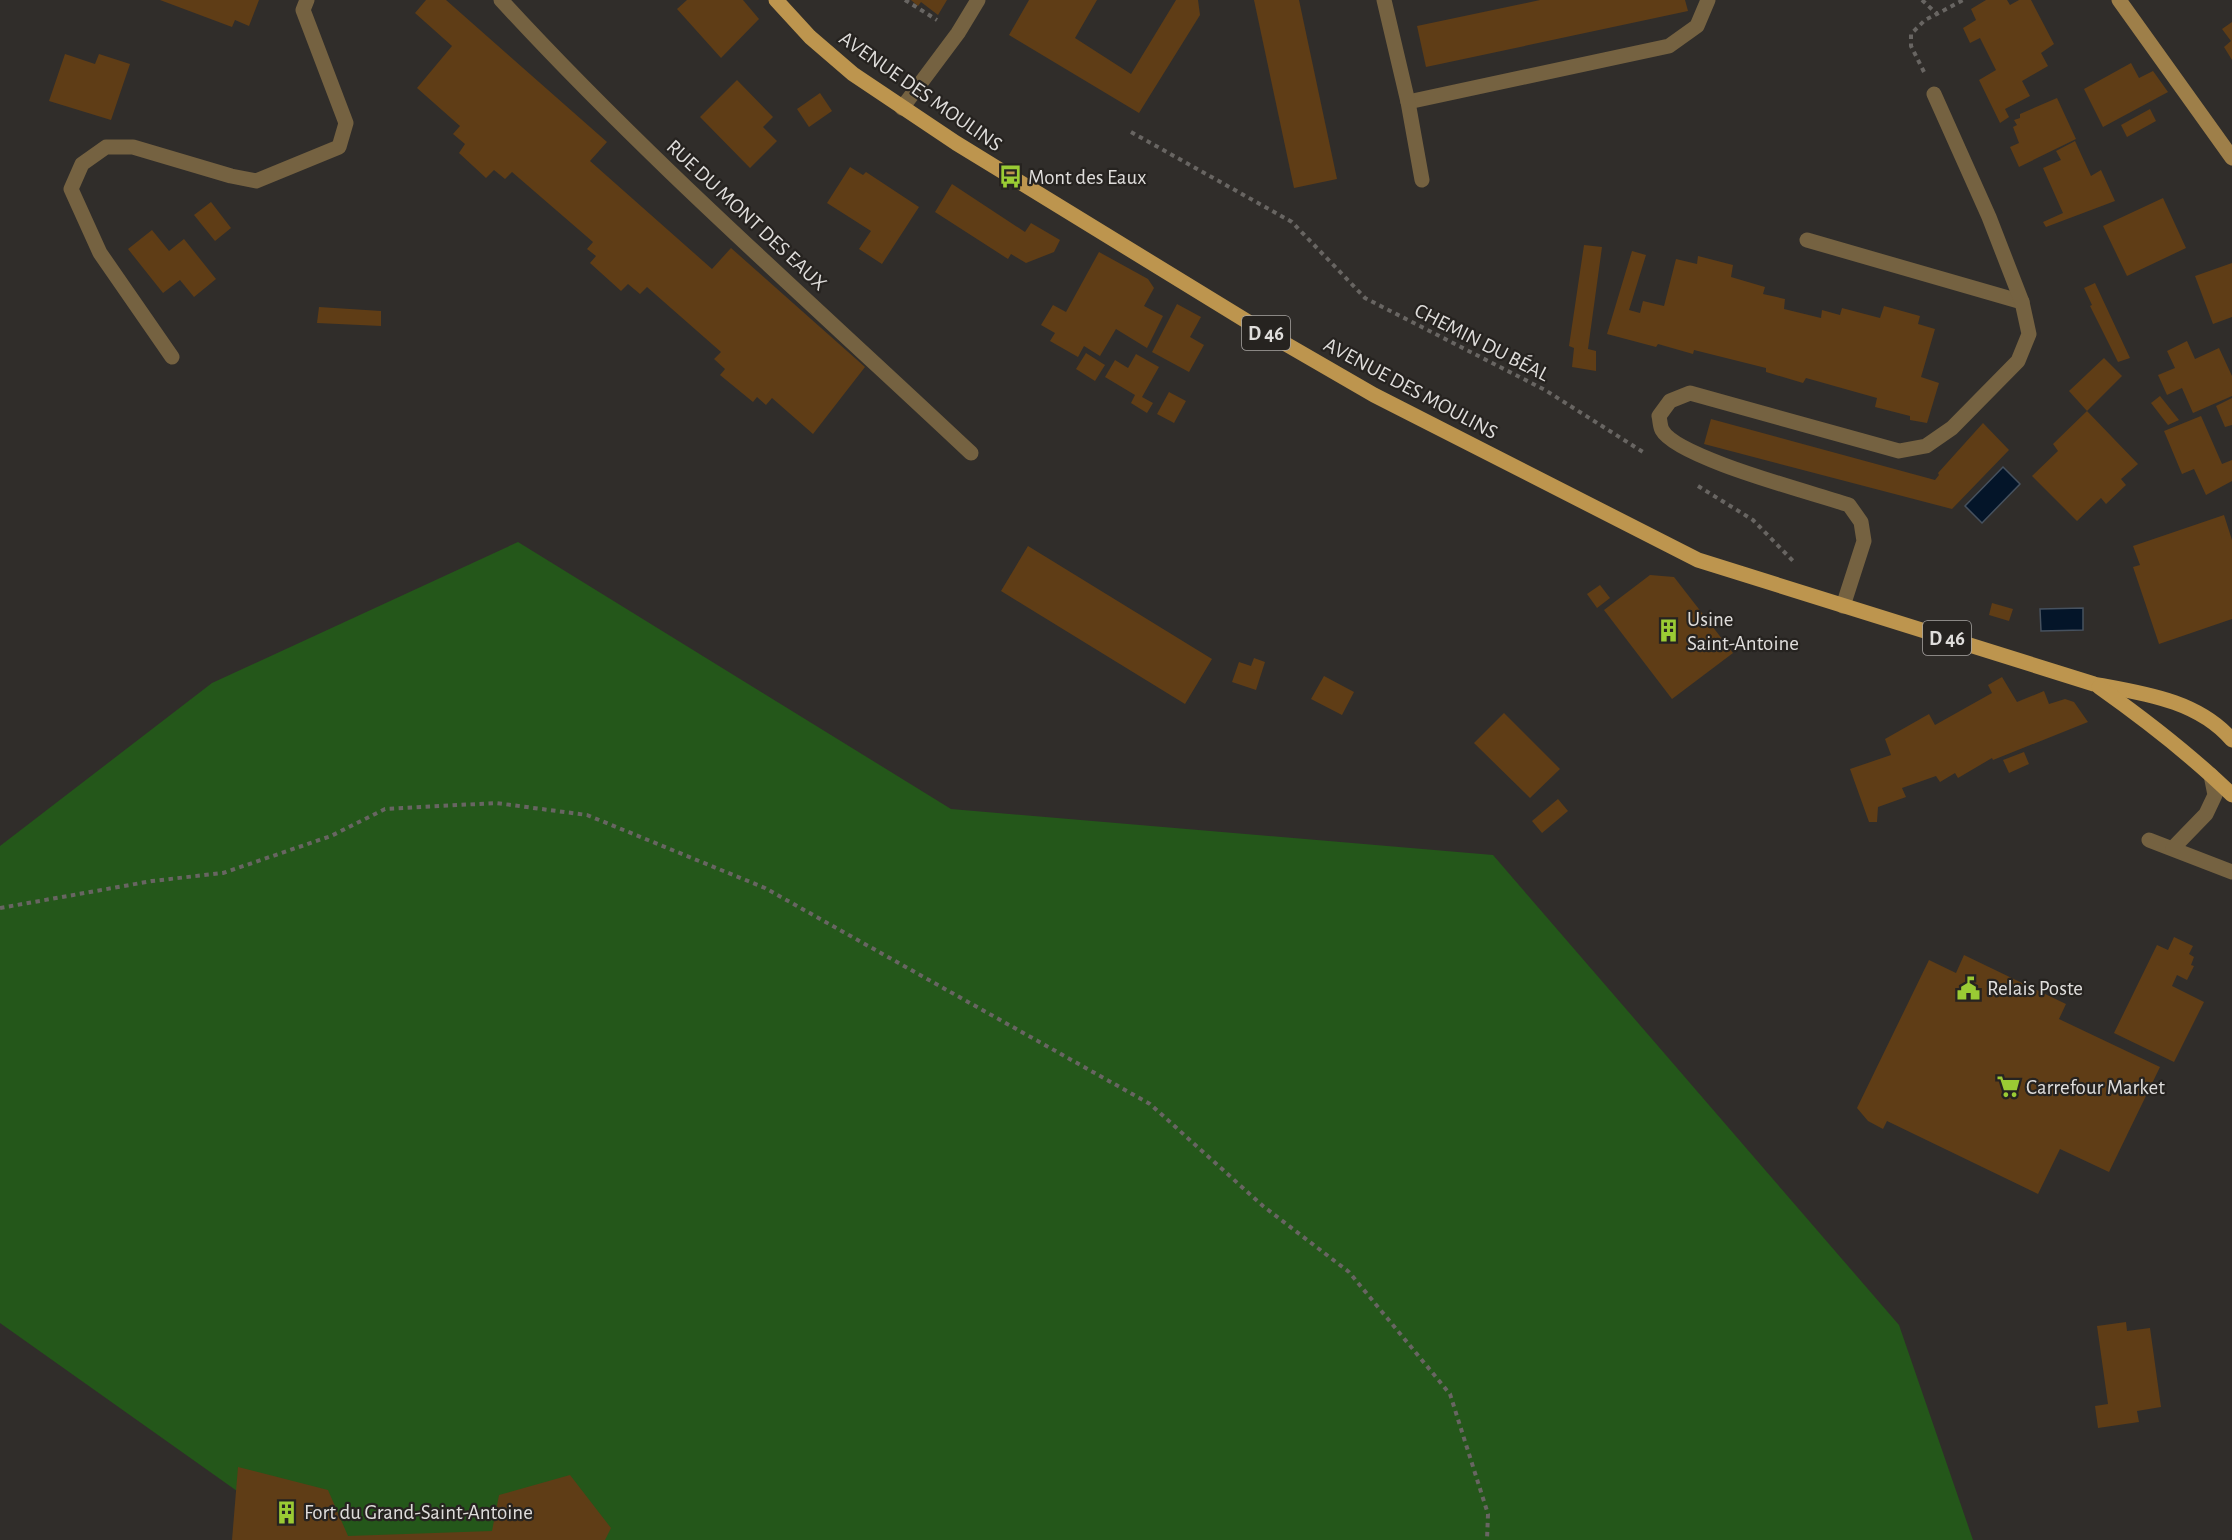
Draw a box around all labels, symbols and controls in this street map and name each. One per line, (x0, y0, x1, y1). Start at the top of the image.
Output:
street label: AVENUE DES MOULINS (835, 27, 1006, 156)
street label: RUE DU MONT DES EAUX (663, 136, 831, 295)
bus stop icon: Mont des Eaux (997, 164, 1023, 190)
place label: Mont des Eaux (1028, 167, 1146, 188)
street label: CHEMIN DU BÉAL (1411, 298, 1554, 385)
road number: D 46 (1242, 316, 1290, 350)
street label: AVENUE DES MOULINS (1320, 334, 1501, 443)
place label: Usine Saint-Antoine (1687, 609, 1799, 654)
building icon: Usine Saint-Antoine (1656, 618, 1682, 644)
road number: D 46 (1923, 621, 1971, 655)
public building icon: Relais Poste (1956, 975, 1982, 1001)
place label: Relais Poste (1987, 978, 2083, 999)
supermarket icon: Carrefour Market (1995, 1074, 2021, 1100)
place label: Carrefour Market (2026, 1077, 2165, 1098)
building icon: Fort du Grand-Saint-Antoine (273, 1499, 299, 1525)
place label: Fort du Grand-Saint-Antoine (304, 1502, 533, 1523)

